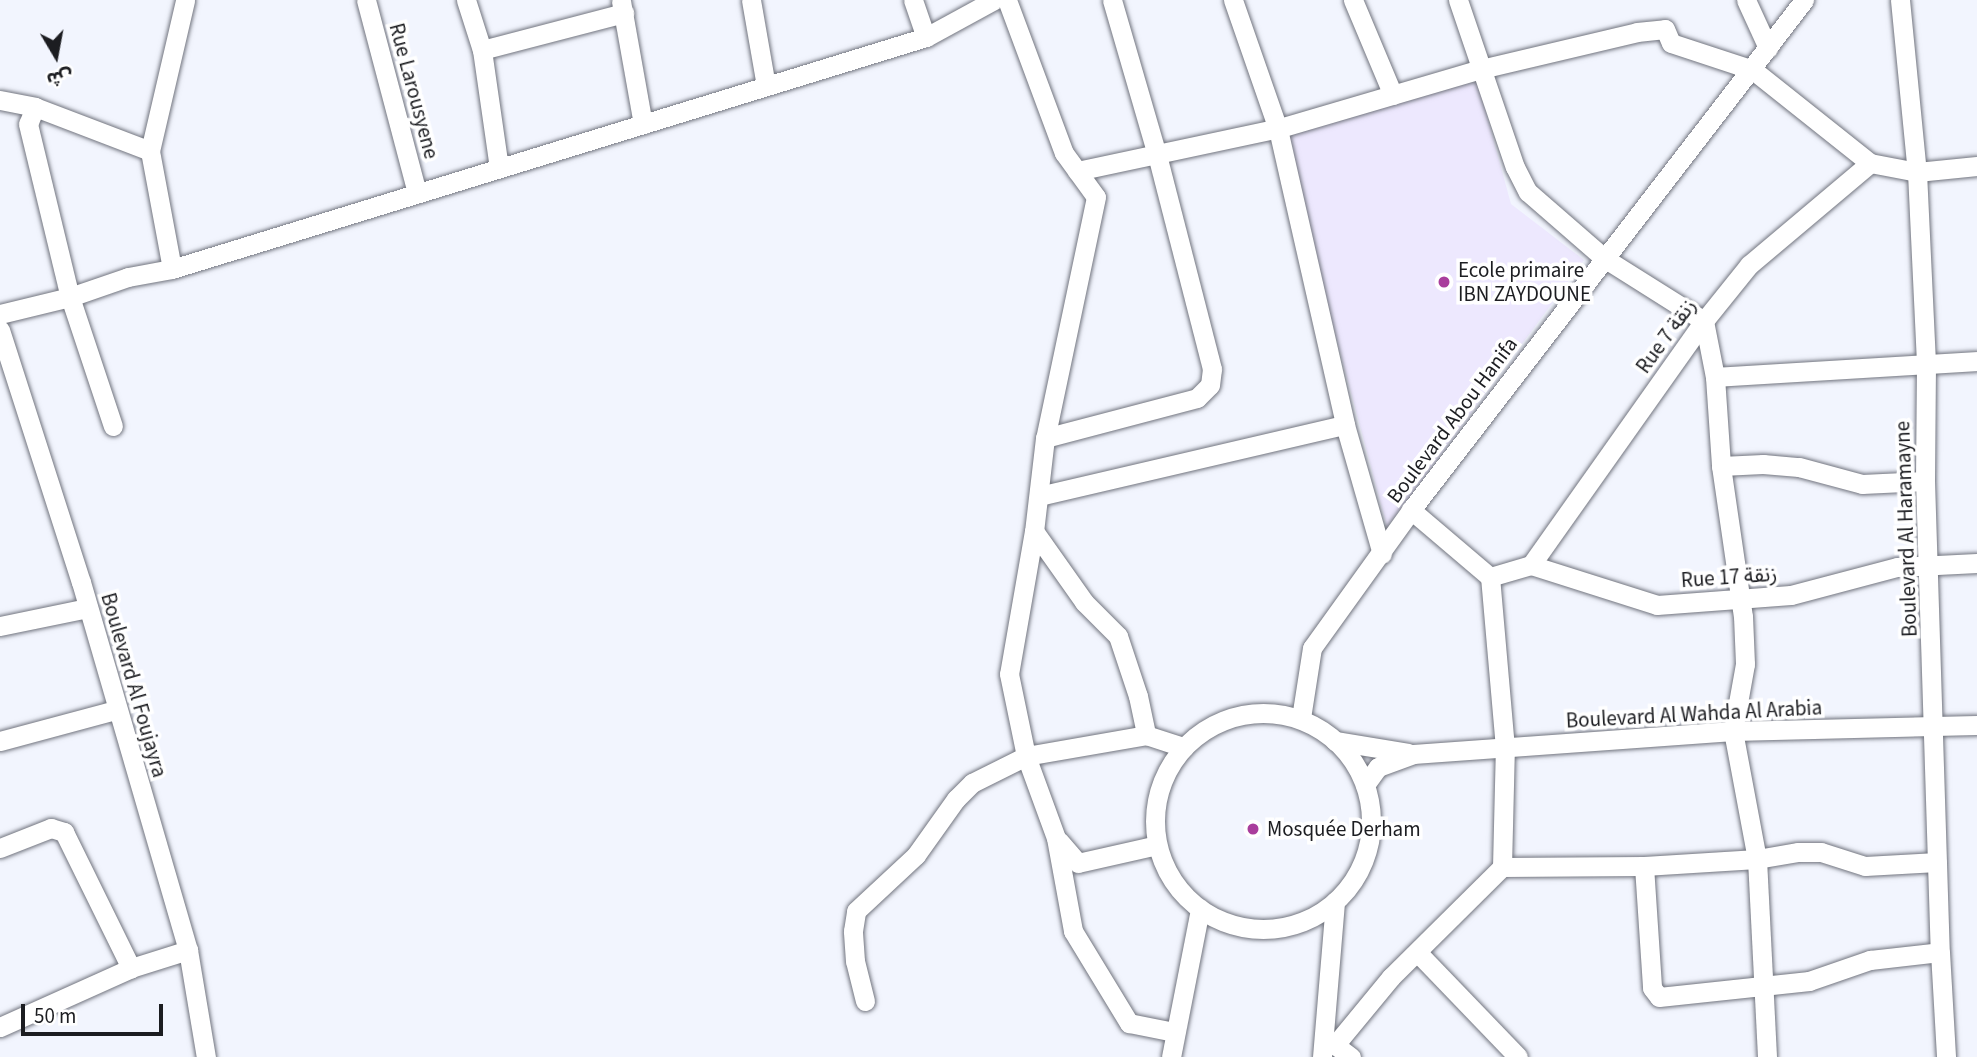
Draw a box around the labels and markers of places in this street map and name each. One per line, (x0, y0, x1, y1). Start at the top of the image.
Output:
place label: Ecole primaire IBN ZAYDOUNE (1458, 257, 1591, 307)
marker: Ecole primaire IBN ZAYDOUNE (1436, 274, 1452, 290)
place label: Mosquée Derham (1267, 816, 1421, 842)
marker: Mosquée Derham (1245, 821, 1261, 837)

